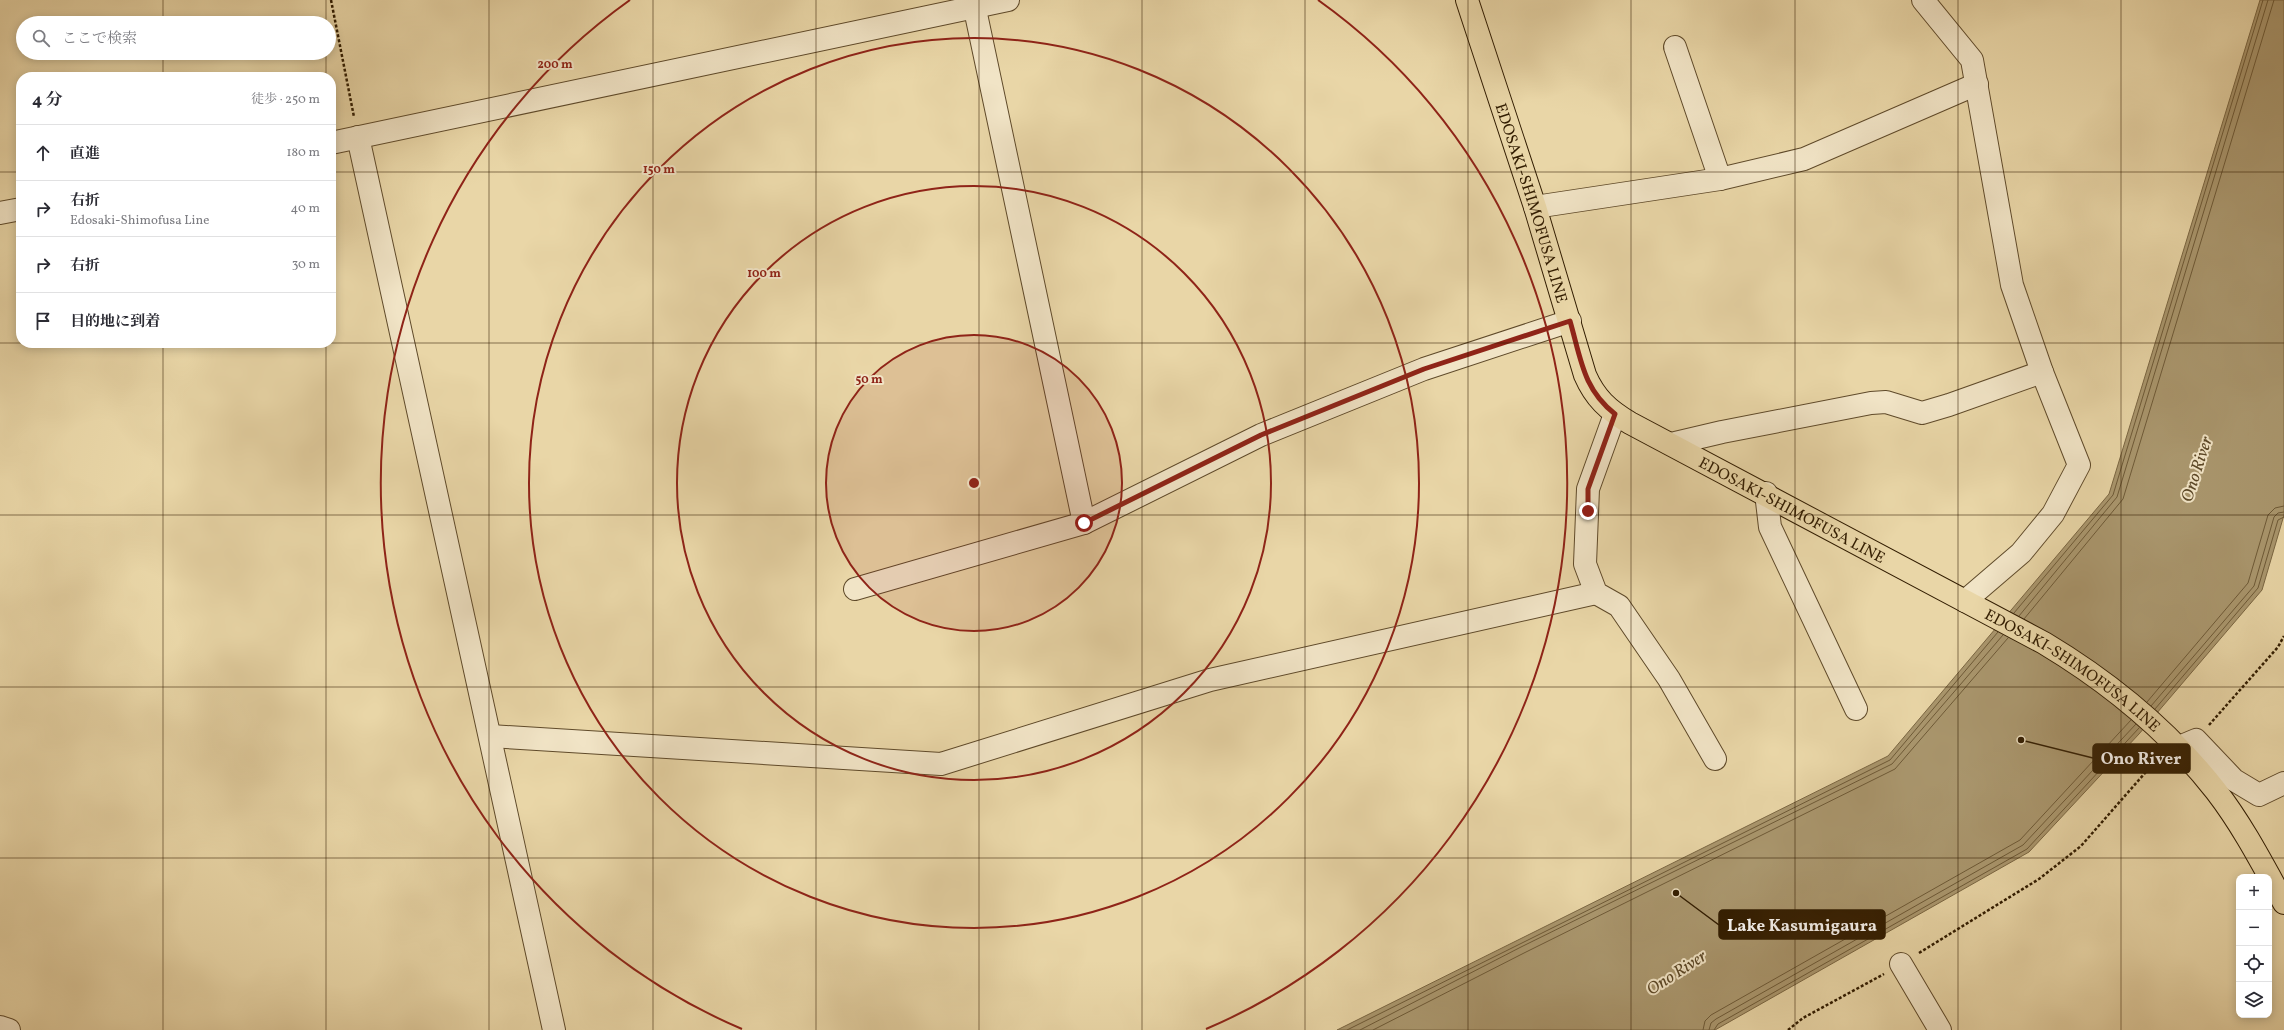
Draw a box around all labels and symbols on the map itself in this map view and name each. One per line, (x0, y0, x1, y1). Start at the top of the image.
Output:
text: 200 m (537, 57, 573, 73)
street label: EDOSAKI-SHIMOFUSA LINE (1489, 101, 1572, 306)
text: 150 m (643, 162, 675, 178)
text: 100 m (747, 266, 781, 282)
text: 50 m (855, 372, 883, 388)
water label: Ono River (2176, 433, 2219, 505)
street label: EDOSAKI-SHIMOFUSA LINE (1694, 452, 1888, 570)
centre of rings (967, 476, 981, 490)
route end (1579, 502, 1597, 520)
route start (1075, 514, 1093, 532)
street label: EDOSAKI-SHIMOFUSA LINE (1980, 604, 2165, 738)
callout: Ono River (2093, 744, 2190, 773)
text: Ono River (2101, 748, 2181, 771)
callout: Lake Kasumigaura (1719, 910, 1885, 939)
text: Lake Kasumigaura (1727, 915, 1877, 938)
water label: Ono River (1642, 945, 1712, 1001)

